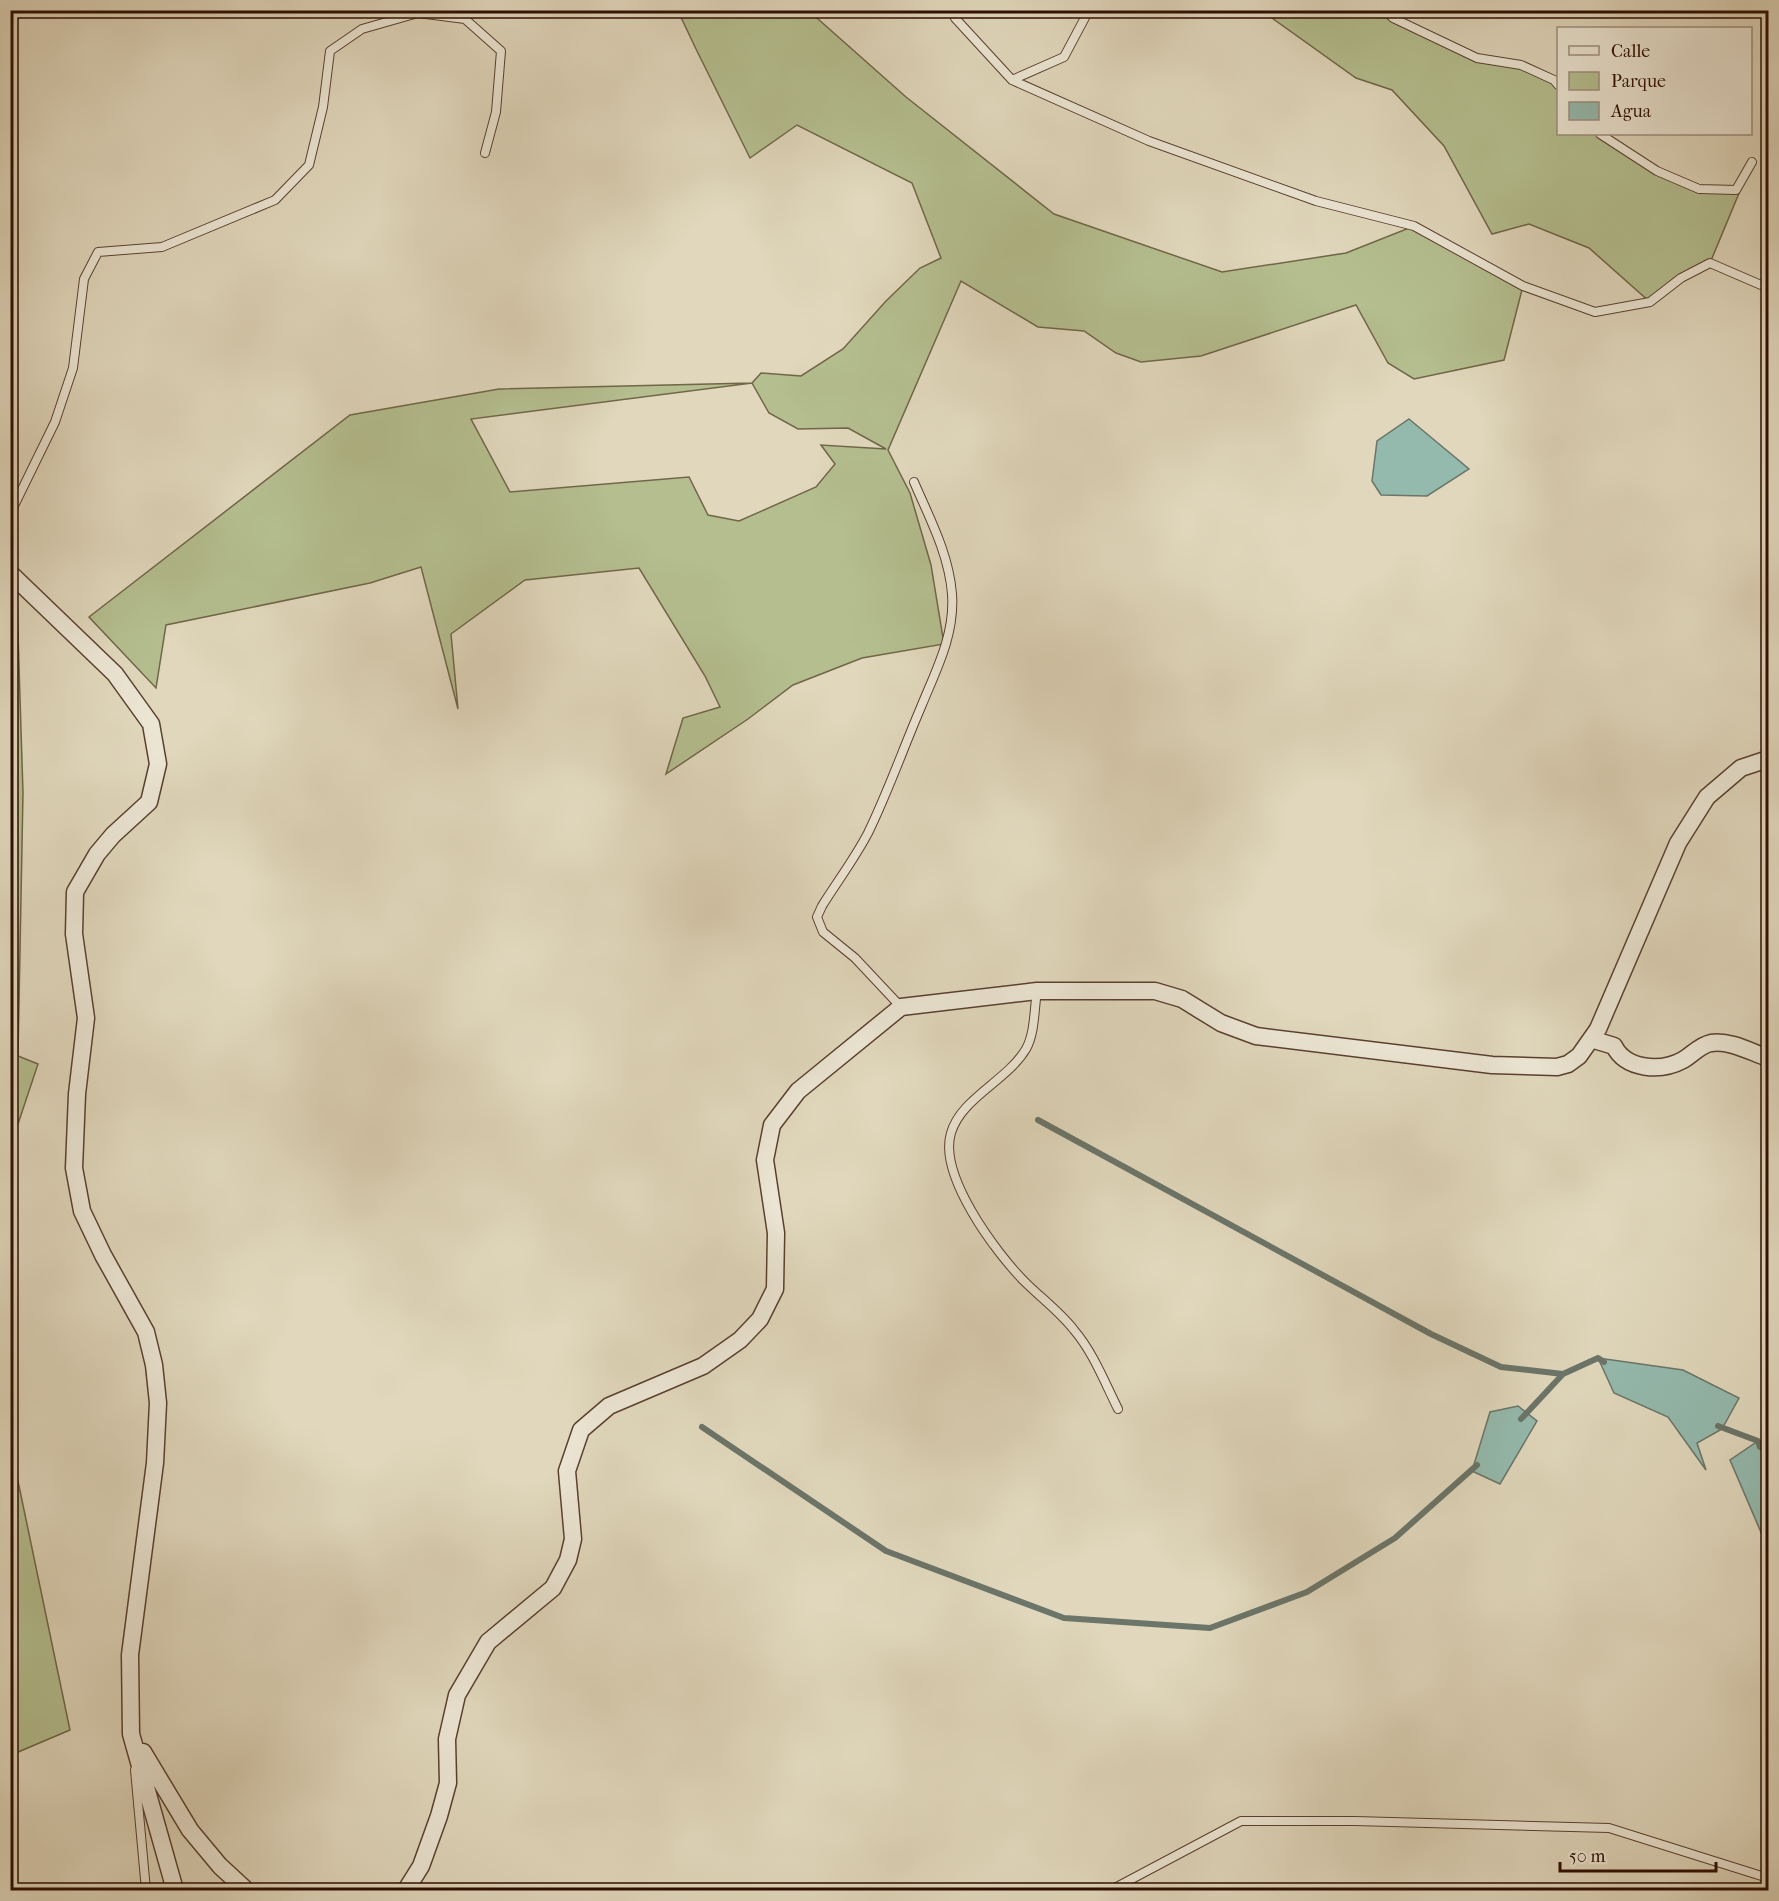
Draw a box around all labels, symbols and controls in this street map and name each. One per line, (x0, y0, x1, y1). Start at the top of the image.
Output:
legend (1557, 27, 1752, 135)
text: Calle (1611, 41, 1650, 62)
text: Parque (1611, 71, 1666, 92)
text: Agua (1610, 101, 1652, 122)
scale bar (1560, 1835, 1716, 1873)
text: 50 m (1569, 1846, 1606, 1867)

